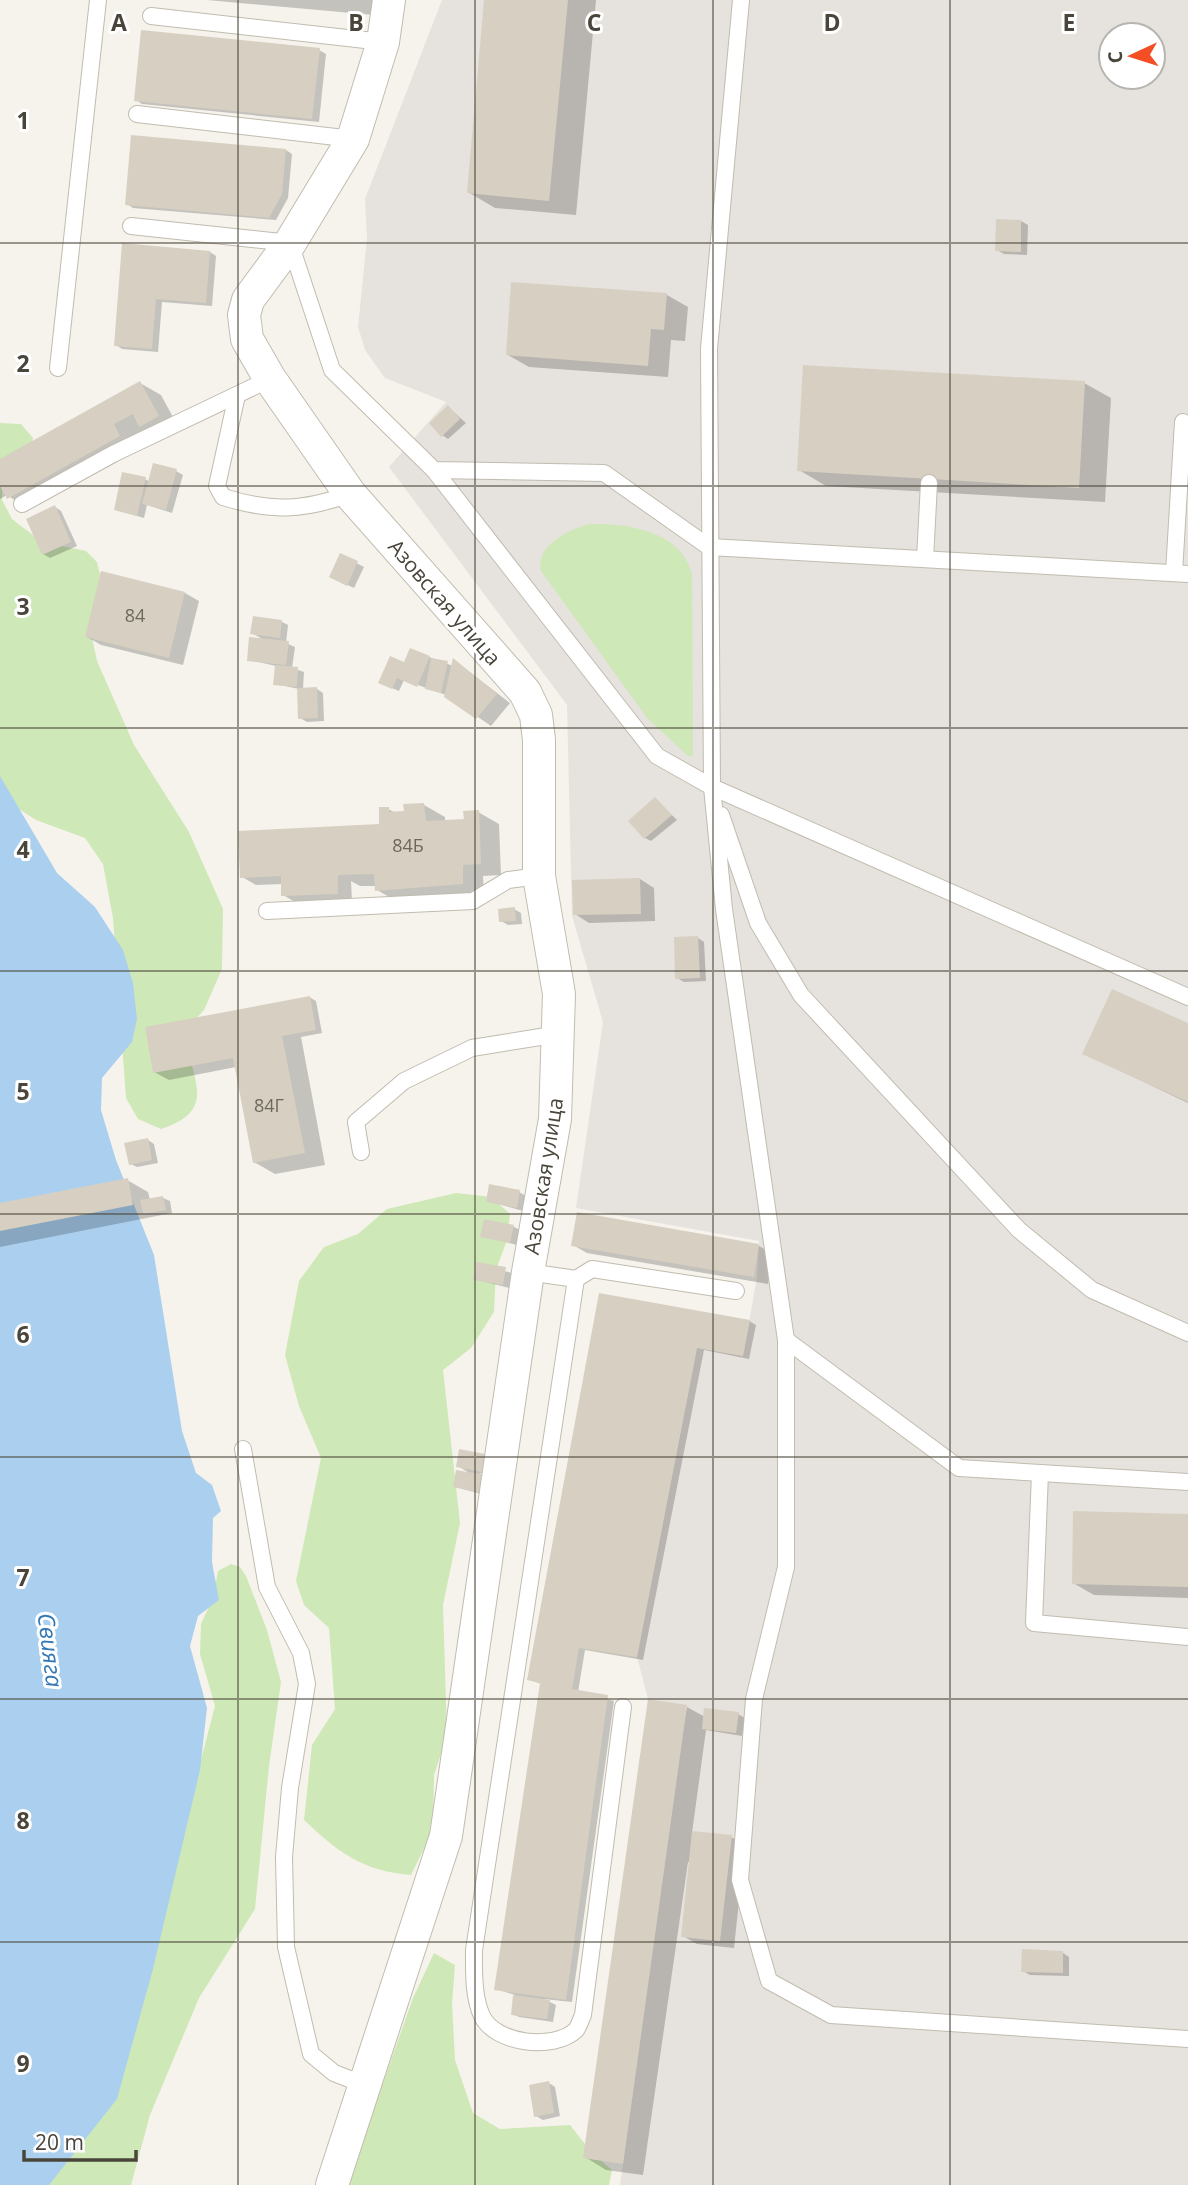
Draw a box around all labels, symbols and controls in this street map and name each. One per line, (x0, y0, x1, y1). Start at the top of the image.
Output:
text: A (111, 6, 127, 38)
text: B (348, 6, 364, 38)
text: C (587, 6, 601, 38)
text: D (823, 6, 841, 38)
text: E (1063, 6, 1075, 38)
north arrow (1097, 21, 1167, 91)
text: С (1102, 50, 1128, 64)
text: 1 (16, 104, 30, 136)
text: 2 (16, 347, 30, 379)
street label: Азовская улица (382, 533, 508, 671)
text: 3 (16, 590, 30, 622)
house number: 84 (125, 603, 145, 627)
text: 4 (16, 833, 30, 865)
house number: 84Б (392, 833, 424, 857)
text: 5 (16, 1075, 30, 1107)
house number: 84Г (254, 1093, 284, 1117)
street label: Азовская улица (517, 1096, 569, 1256)
text: 6 (16, 1318, 30, 1350)
text: 7 (16, 1561, 30, 1593)
water label: Свияга (31, 1611, 71, 1689)
text: 8 (16, 1804, 30, 1836)
text: 9 (16, 2047, 30, 2079)
scale bar (24, 2118, 136, 2162)
text: 20 m (35, 2128, 84, 2156)

